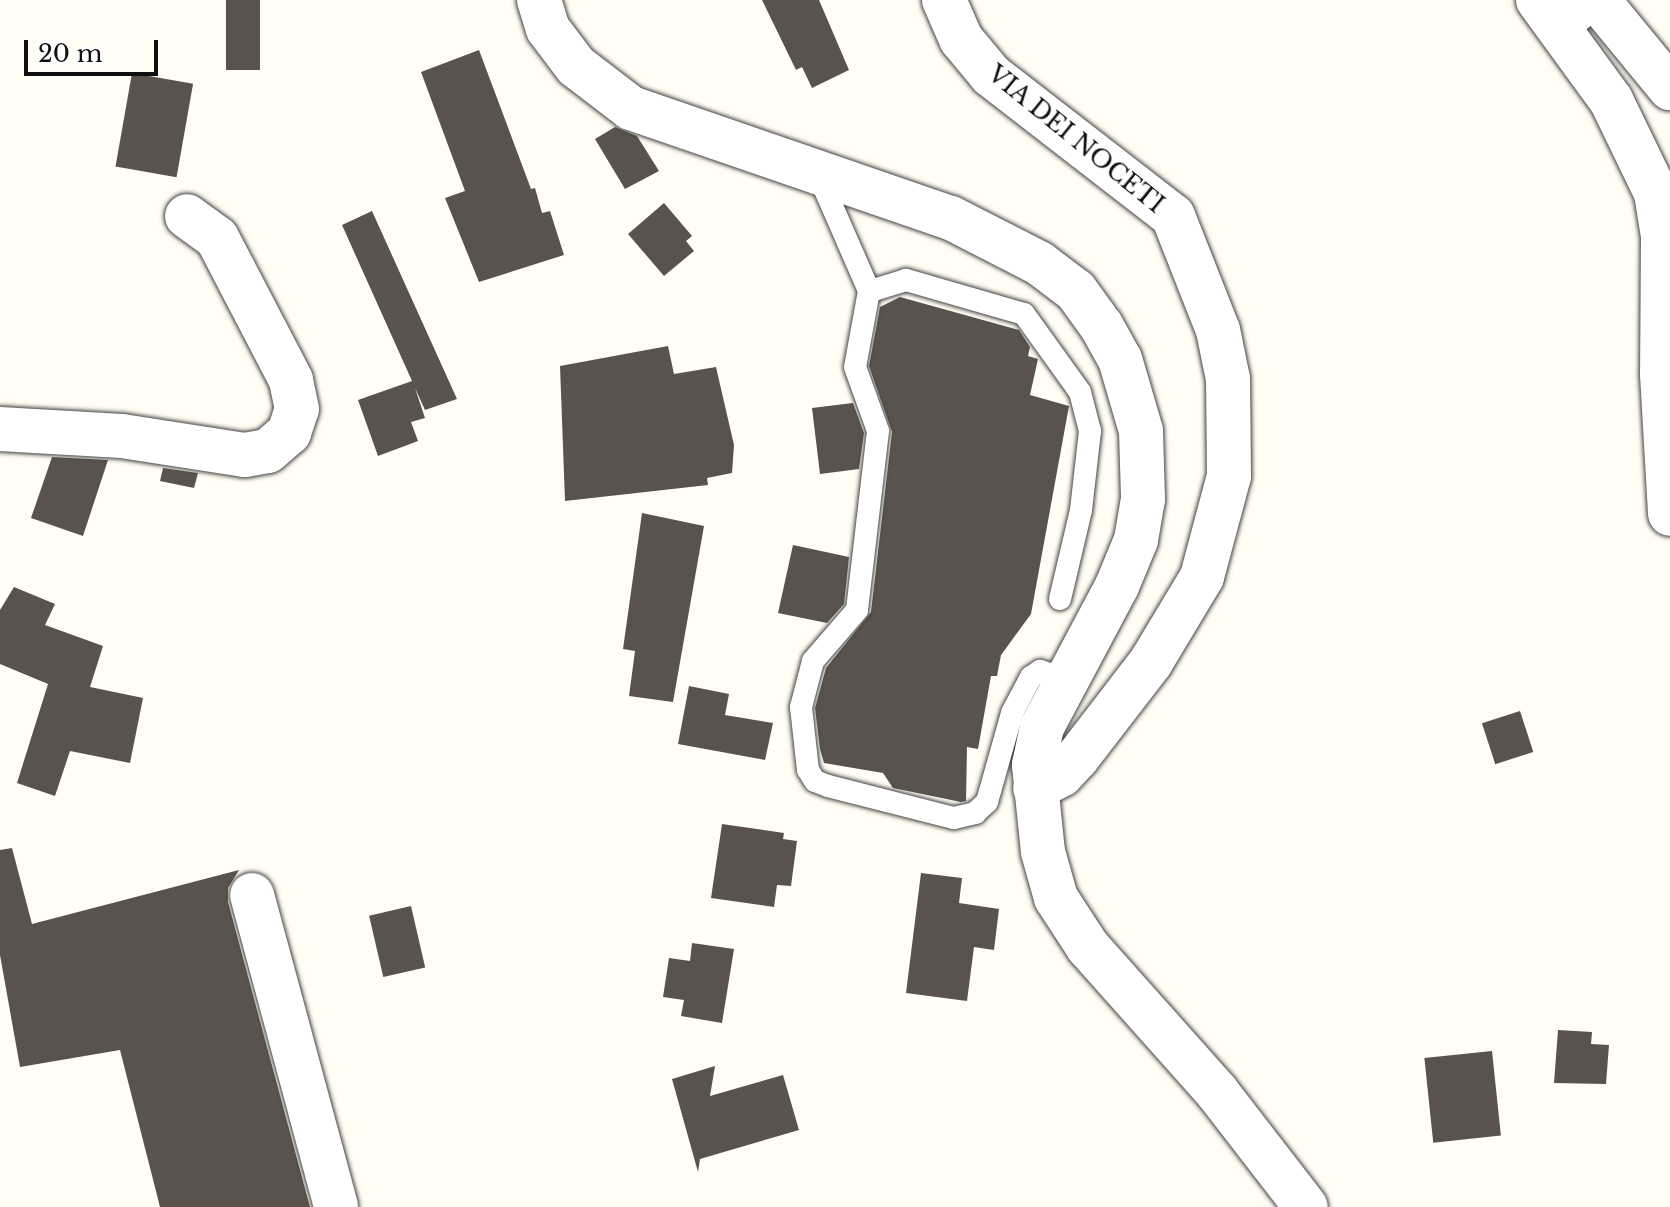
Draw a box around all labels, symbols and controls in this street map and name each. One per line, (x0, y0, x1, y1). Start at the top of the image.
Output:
scale bar (28, 24, 162, 74)
text: 20 m (38, 39, 103, 68)
street label: VIA DEI NOCETI (982, 59, 1170, 219)

